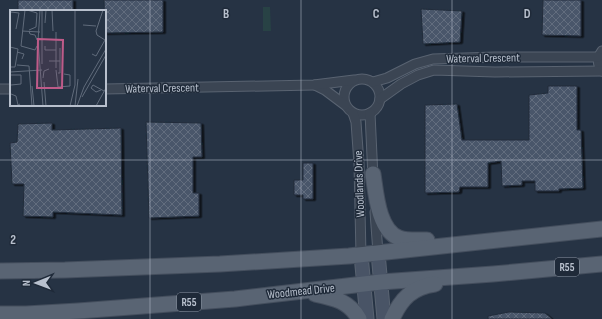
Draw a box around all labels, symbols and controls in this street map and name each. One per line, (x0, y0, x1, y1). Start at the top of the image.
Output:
text: B (223, 6, 229, 22)
text: C (373, 6, 380, 22)
text: D (524, 6, 531, 22)
inset map (10, 10, 106, 106)
street label: Waterval Crescent (446, 50, 520, 67)
street label: Waterval Crescent (125, 80, 199, 97)
street label: Woodlands Drive (351, 150, 368, 218)
text: 2 (10, 232, 16, 248)
road number: R55 (555, 258, 579, 276)
north arrow (16, 263, 56, 303)
text: N (20, 280, 33, 286)
street label: Woodmead Drive (267, 280, 336, 302)
road number: R55 (177, 293, 201, 311)

